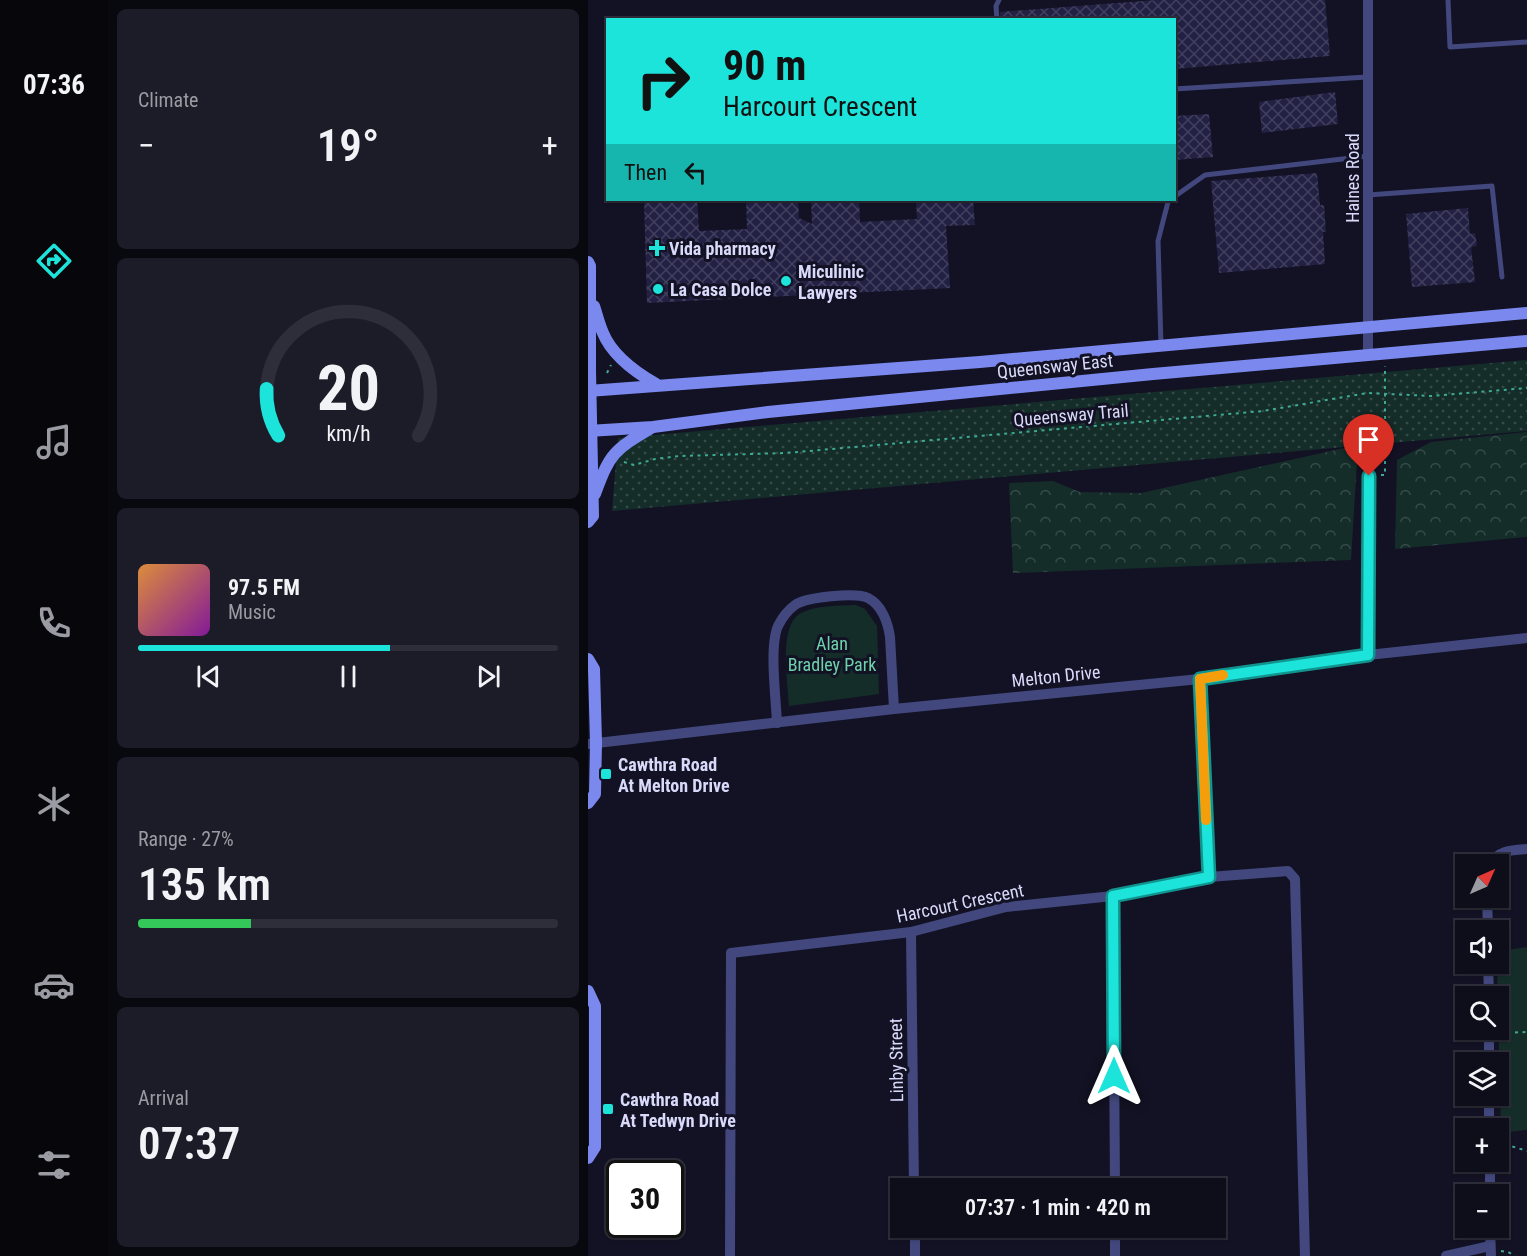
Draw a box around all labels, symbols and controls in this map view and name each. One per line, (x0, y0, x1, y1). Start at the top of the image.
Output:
text: 90 m (723, 41, 806, 90)
icon: right (624, 42, 702, 120)
text: 07:36 (23, 69, 85, 101)
text: Climate (138, 88, 198, 112)
text: Harcourt Crescent (723, 91, 917, 123)
text: 19° (317, 119, 379, 172)
text: − (138, 126, 155, 165)
text: + (542, 126, 558, 165)
street label: Haines Road (1342, 133, 1363, 223)
icon: left (679, 156, 712, 189)
text: Then (624, 160, 667, 185)
place label: Vida pharmacy (669, 238, 776, 259)
icon: directions (33, 240, 75, 282)
marker: Vida pharmacy (650, 241, 664, 255)
place label: Miculinic Lawyers (798, 261, 864, 303)
marker: Miculinic Lawyers (779, 274, 793, 288)
place label: La Casa Dolce (670, 279, 772, 300)
marker: La Casa Dolce (651, 282, 665, 296)
street label: Queensway East (996, 349, 1114, 383)
text: 20 (316, 352, 380, 425)
street label: Queensway Trail (1013, 400, 1129, 430)
pin (1343, 414, 1394, 476)
icon: music (33, 421, 75, 463)
text: km/h (326, 421, 370, 446)
icon: arrive (1352, 423, 1385, 456)
text: 97.5 FM (228, 575, 300, 600)
text: Music (228, 600, 276, 624)
icon: phone (33, 602, 75, 644)
park label: Alan Bradley Park (788, 633, 876, 675)
icon: previous (192, 660, 225, 693)
icon: pause (332, 660, 365, 693)
icon: next (472, 660, 505, 693)
street label: Melton Drive (1011, 661, 1101, 691)
place label: Cawthra Road At Melton Drive (618, 754, 730, 796)
marker: Cawthra Road At Melton Drive (599, 767, 613, 781)
icon: climate (33, 783, 75, 825)
text: Range · 27% (138, 827, 234, 851)
north arrow (1455, 854, 1509, 908)
map controls (1455, 854, 1509, 1238)
text: 135 km (138, 858, 271, 911)
street label: Harcourt Crescent (894, 879, 1026, 927)
button: sound (1455, 920, 1509, 974)
icon: car (33, 964, 75, 1006)
button: search (1455, 986, 1509, 1040)
street label: Linby Street (885, 1018, 907, 1102)
position arrow (1082, 1044, 1146, 1108)
button: layers (1455, 1052, 1509, 1106)
text: Arrival (138, 1086, 189, 1110)
place label: Cawthra Road At Tedwyn Drive (620, 1089, 736, 1131)
marker: Cawthra Road At Tedwyn Drive (601, 1102, 615, 1116)
text: 07:37 (138, 1117, 240, 1170)
button: + (1455, 1118, 1509, 1172)
icon: filters (33, 1144, 75, 1186)
speed limit sign: 30 (606, 1160, 684, 1238)
button: − (1455, 1184, 1509, 1238)
text: 07:37 · 1 min · 420 m (965, 1195, 1151, 1220)

